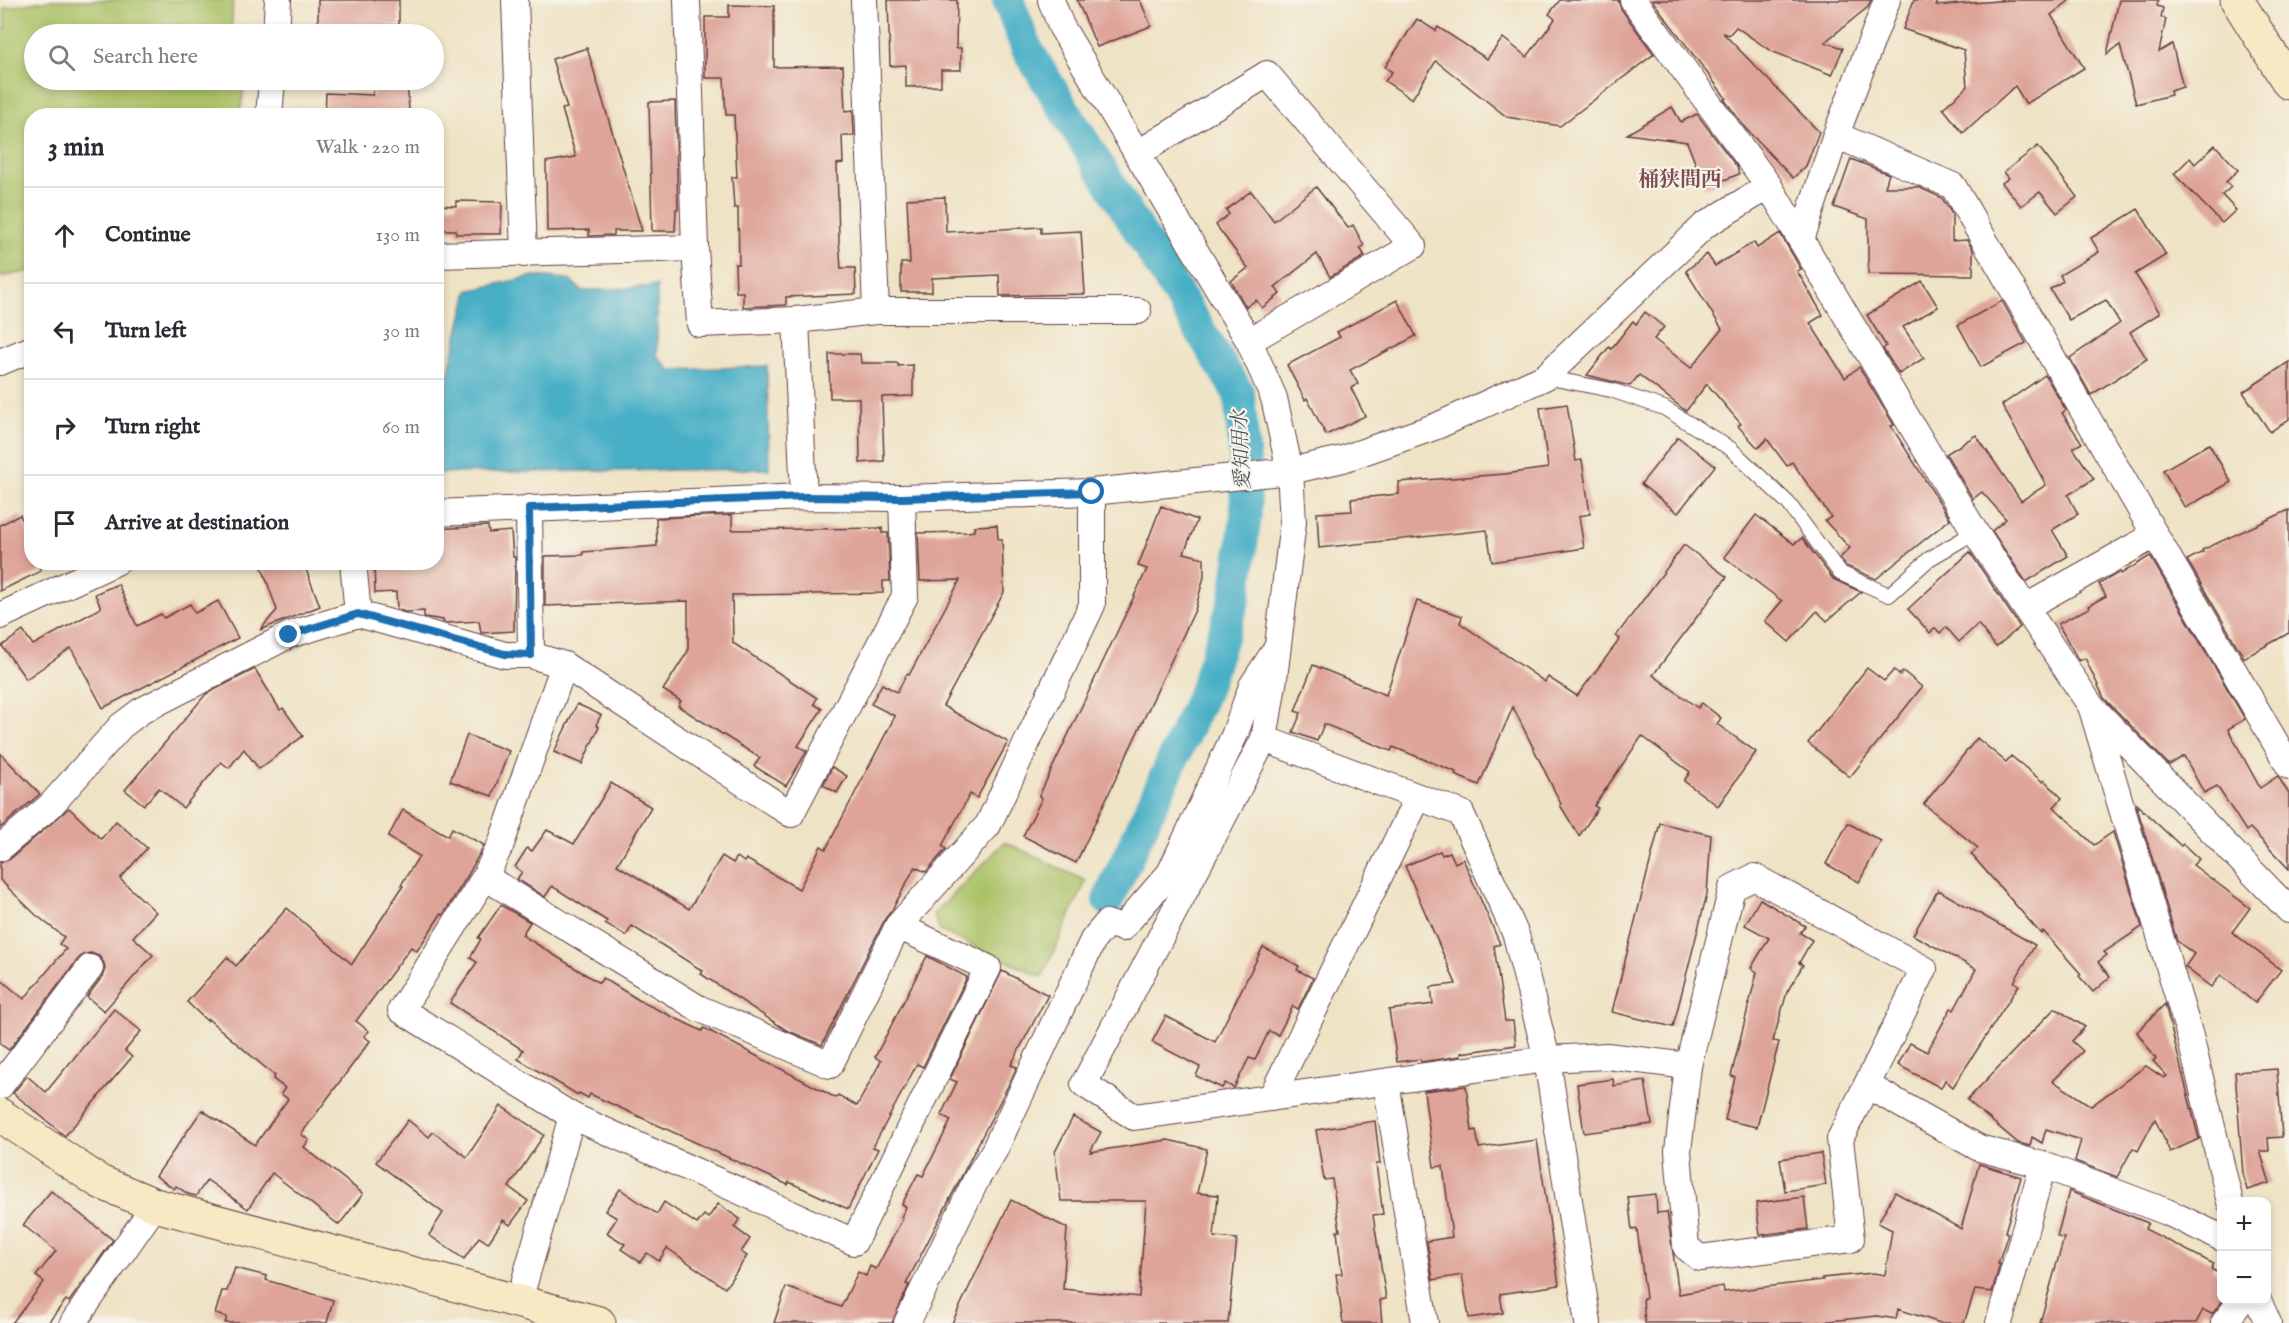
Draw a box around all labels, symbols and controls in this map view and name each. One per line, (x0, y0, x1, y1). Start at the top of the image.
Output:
search box (24, 24, 444, 90)
icon: search (45, 41, 78, 74)
text: Search here (93, 43, 198, 71)
text: 3 min (48, 131, 104, 164)
text: Walk · 220 m (316, 135, 420, 160)
district label: 桶狭間西 (1638, 167, 1722, 194)
icon: ahead (48, 219, 81, 252)
text: Continue (105, 221, 191, 249)
text: 130 m (375, 223, 420, 248)
icon: left (48, 315, 81, 348)
text: Turn left (105, 317, 187, 345)
text: 30 m (383, 319, 420, 344)
water label: 愛知用水 (1227, 407, 1257, 491)
icon: right (48, 411, 81, 444)
text: Turn right (105, 413, 200, 441)
text: 60 m (382, 415, 420, 440)
route start (1078, 478, 1104, 504)
icon: arrive (48, 507, 81, 540)
text: Arrive at destination (105, 509, 289, 537)
route end (275, 621, 301, 647)
map controls (2217, 1197, 2271, 1305)
button: + (2217, 1197, 2271, 1251)
button: − (2217, 1251, 2271, 1305)

